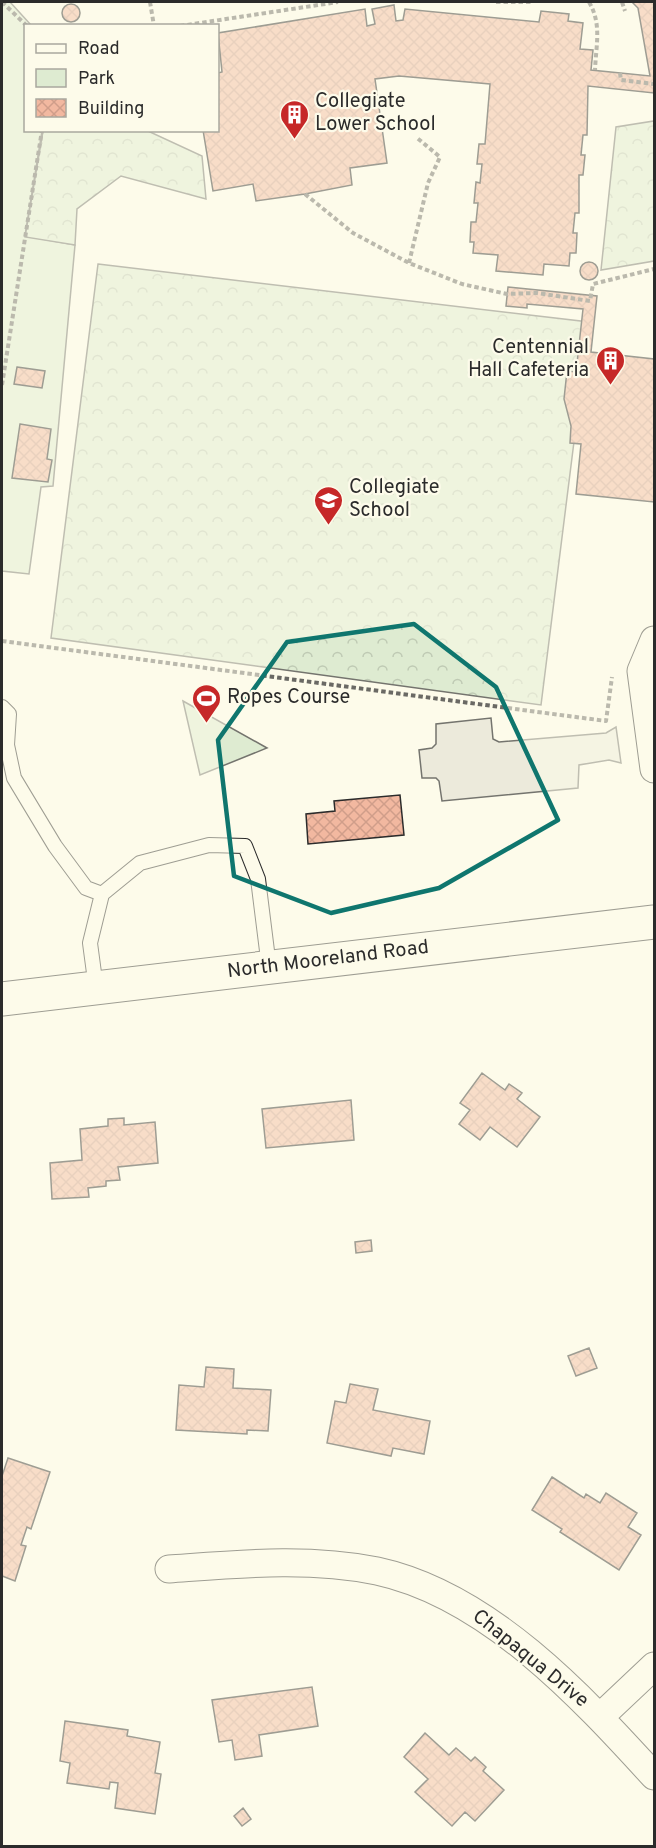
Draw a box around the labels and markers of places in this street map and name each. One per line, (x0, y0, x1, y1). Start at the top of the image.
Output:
place label: Collegiate Lower School (315, 89, 436, 138)
building icon: Collegiate Lower School (278, 98, 310, 140)
place label: Centennial Hall Cafeteria (468, 335, 589, 384)
building icon: Centennial Hall Cafeteria (594, 344, 626, 386)
place label: Collegiate School (349, 475, 439, 524)
school or university icon: Collegiate School (312, 484, 344, 526)
sports icon: Ropes Course (190, 682, 222, 724)
place label: Ropes Course (227, 685, 350, 711)

